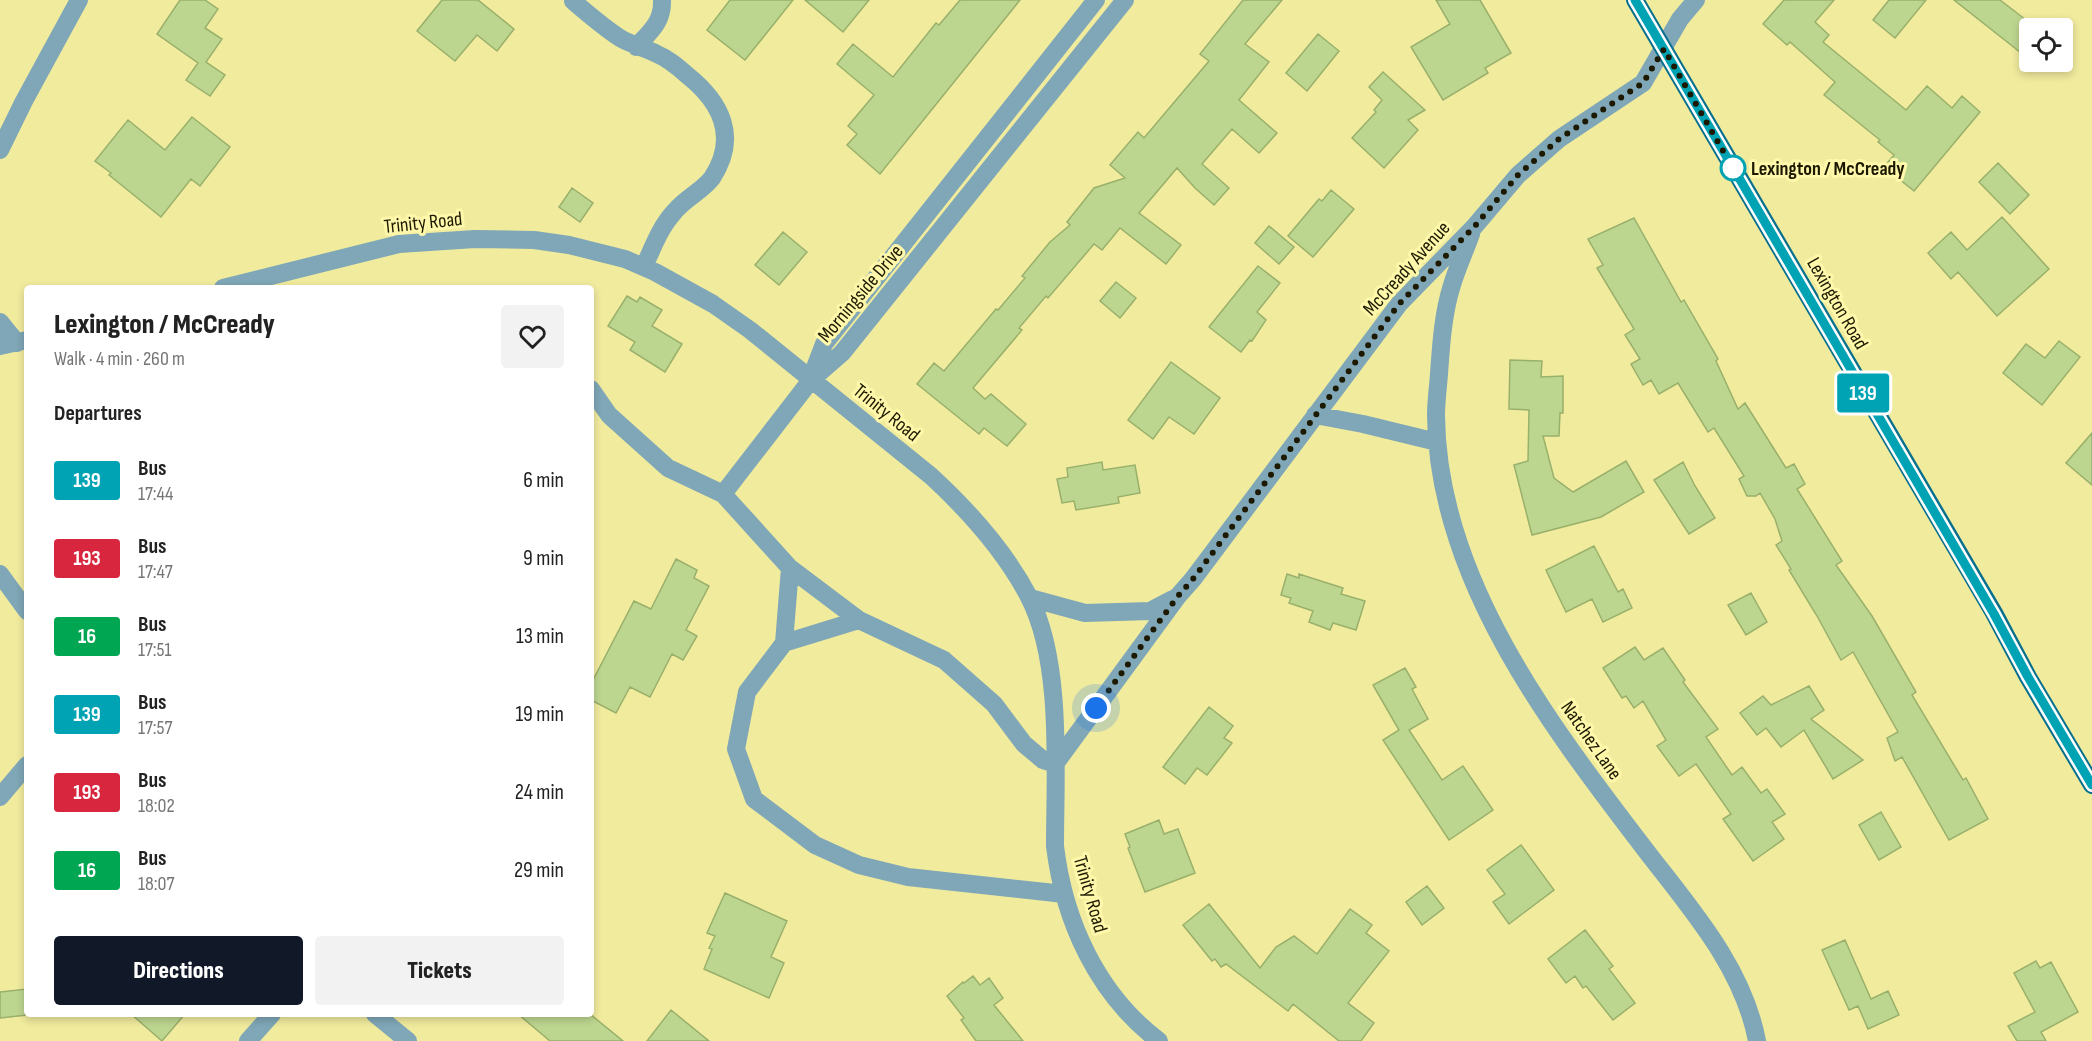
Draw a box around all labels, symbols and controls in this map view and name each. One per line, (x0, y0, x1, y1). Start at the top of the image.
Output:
map controls (2019, 18, 2073, 72)
button: locate (2019, 18, 2073, 72)
marker: Lexington / McCready (1720, 155, 1746, 181)
place label: Lexington / McCready (1751, 157, 1905, 181)
street label: Trinity Road (383, 207, 464, 239)
street label: McCready Avenue (1358, 216, 1455, 321)
street label: Morningside Drive (813, 240, 909, 347)
street label: Lexington Road (1801, 253, 1873, 354)
button: heart (501, 305, 564, 368)
text: Lexington / McCready (54, 308, 275, 341)
text: Walk · 4 min · 260 m (54, 347, 185, 371)
line badge: 139 (1828, 374, 1898, 412)
street label: Trinity Road (848, 379, 925, 447)
text: 139 (1849, 381, 1877, 406)
text: Departures (54, 400, 142, 427)
text: Bus (138, 455, 167, 482)
text: 6 min (523, 467, 564, 494)
text: 139 (73, 468, 101, 493)
text: 17:44 (138, 482, 173, 506)
text: Bus (138, 533, 167, 560)
text: 9 min (523, 545, 564, 572)
text: 193 (73, 546, 101, 571)
text: 17:47 (138, 560, 173, 584)
text: Bus (138, 611, 167, 638)
text: 13 min (516, 623, 564, 650)
text: 16 (78, 624, 96, 649)
text: 17:51 (138, 638, 172, 662)
text: Bus (138, 689, 167, 716)
your location (1081, 693, 1111, 723)
street label: Natchez Lane (1555, 697, 1627, 785)
text: 19 min (515, 701, 564, 728)
text: 139 (73, 702, 101, 727)
text: 17:57 (138, 716, 173, 740)
text: Bus (138, 767, 167, 794)
text: 24 min (515, 779, 564, 806)
text: 193 (73, 780, 101, 805)
text: 18:02 (138, 794, 175, 818)
text: Bus (138, 845, 167, 872)
street label: Trinity Road (1068, 853, 1112, 935)
text: 29 min (514, 857, 564, 884)
text: 16 (78, 858, 96, 883)
text: 18:07 (138, 872, 174, 896)
button: Directions (54, 936, 303, 1005)
button: Tickets (315, 936, 564, 1005)

